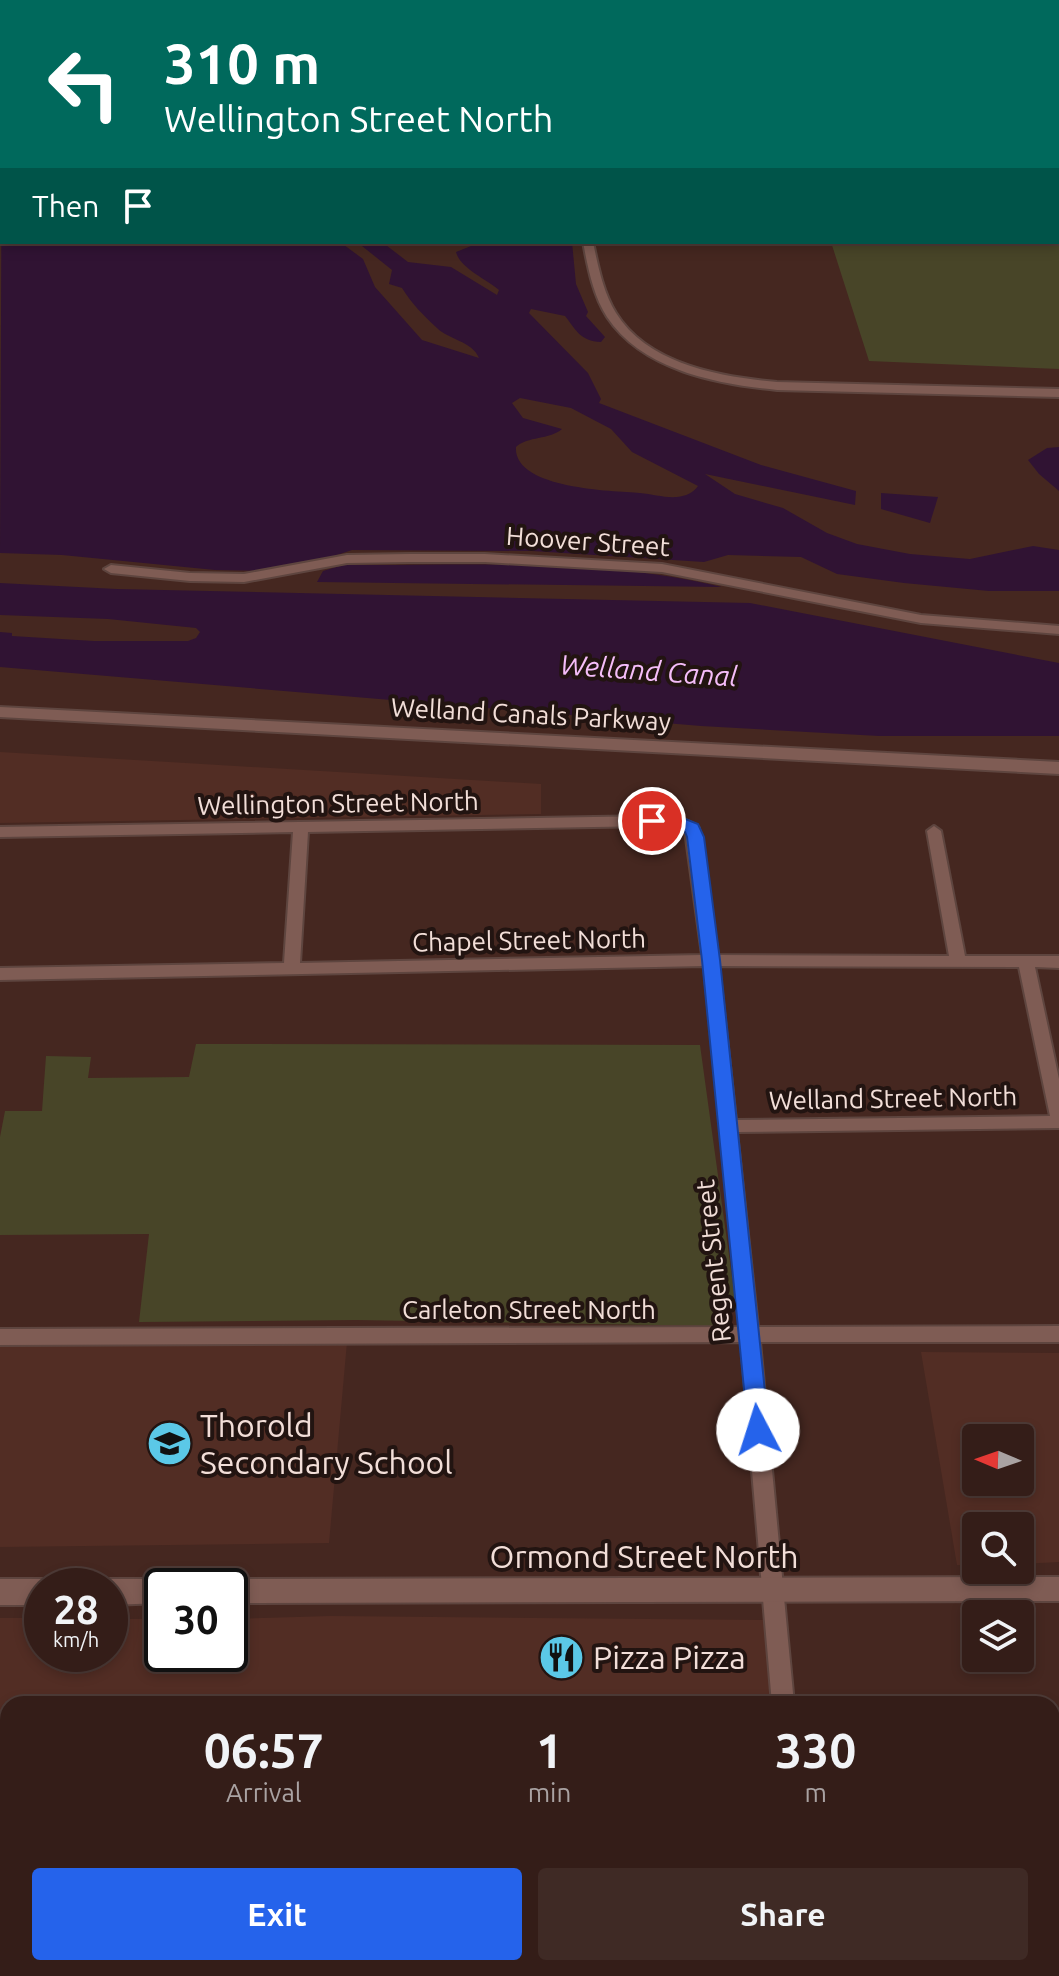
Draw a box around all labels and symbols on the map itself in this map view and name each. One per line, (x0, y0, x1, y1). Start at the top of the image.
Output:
street label: Hoover Street (505, 521, 671, 561)
water label: Welland Canal (559, 648, 739, 692)
street label: Welland Canals Parkway (390, 692, 672, 736)
street label: Wellington Street North (197, 786, 479, 820)
pin (618, 787, 686, 855)
street label: Chapel Street North (412, 923, 646, 957)
street label: Welland Street North (769, 1081, 1017, 1115)
street label: Regent Street (690, 1178, 736, 1344)
street label: Carleton Street North (402, 1295, 656, 1324)
position arrow (716, 1388, 800, 1472)
place label: Thorold Secondary School (200, 1407, 453, 1480)
school or university icon: Thorold Secondary School (145, 1419, 193, 1467)
north arrow (962, 1424, 1034, 1496)
street label: Ormond Street North (490, 1538, 798, 1574)
speed limit sign: 30 (144, 1568, 248, 1672)
restaurant icon: Pizza Pizza (538, 1633, 586, 1681)
place label: Pizza Pizza (593, 1639, 746, 1675)

